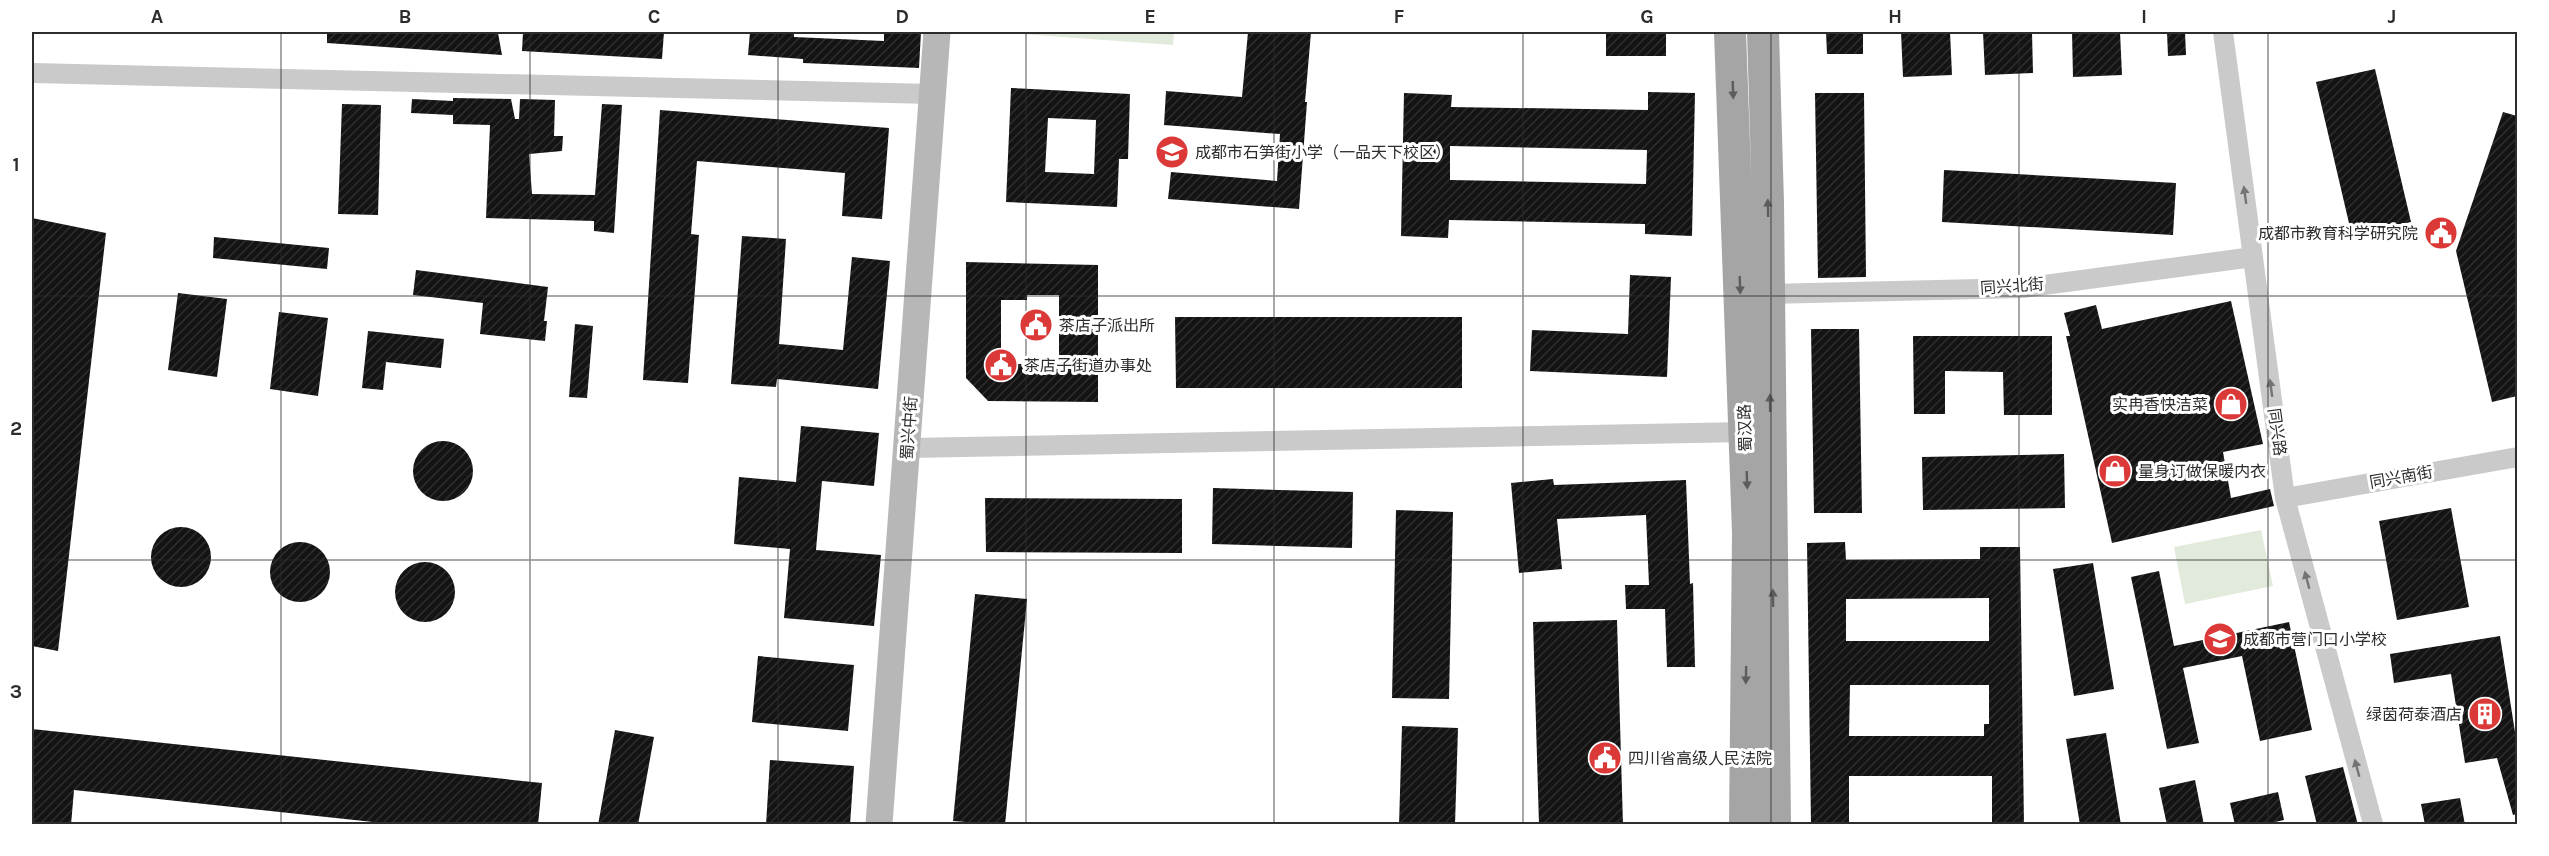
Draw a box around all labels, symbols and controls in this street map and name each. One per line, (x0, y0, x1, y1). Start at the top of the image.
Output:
text: A (151, 5, 164, 28)
text: B (399, 5, 411, 28)
text: C (648, 5, 660, 28)
text: D (895, 5, 909, 28)
text: E (1144, 5, 1156, 28)
text: F (1394, 5, 1405, 28)
text: G (1640, 5, 1654, 28)
text: H (1888, 5, 1902, 28)
text: I (2141, 5, 2147, 28)
text: J (2388, 5, 2396, 28)
one-way arrow (1728, 80, 1737, 99)
school or university icon: 成都市石笋街小学（一品天下校区） (1154, 134, 1190, 170)
place label: 成都市石笋街小学（一品天下校区） (1195, 143, 1451, 162)
text: 1 (12, 153, 20, 176)
one-way arrow (2240, 186, 2250, 205)
one-way arrow (1763, 199, 1773, 218)
public building icon: 成都市教育科学研究院 (2423, 215, 2459, 251)
place label: 成都市教育科学研究院 (2258, 224, 2418, 243)
street label: 同兴北街 (1979, 274, 2045, 298)
one-way arrow (1735, 275, 1744, 294)
public building icon: 茶店子派出所 (1018, 307, 1054, 343)
place label: 茶店子派出所 (1059, 316, 1155, 335)
public building icon: 茶店子街道办事处 (983, 347, 1019, 383)
place label: 茶店子街道办事处 (1024, 356, 1152, 375)
one-way arrow (2266, 379, 2275, 398)
shop icon: 实冉香快洁菜 (2213, 386, 2249, 422)
one-way arrow (1765, 394, 1775, 413)
street label: 蜀兴中街 (897, 395, 921, 461)
place label: 实冉香快洁菜 (2112, 395, 2208, 414)
street label: 蜀汉路 (1735, 404, 1755, 452)
street label: 同兴路 (2264, 407, 2290, 457)
text: 2 (10, 417, 22, 440)
shop icon: 量身订做保暖内衣 (2097, 453, 2133, 489)
place label: 量身订做保暖内衣 (2138, 462, 2266, 481)
street label: 同兴南街 (2368, 462, 2434, 492)
one-way arrow (1742, 470, 1751, 489)
one-way arrow (2302, 570, 2311, 588)
one-way arrow (1768, 589, 1777, 608)
school or university icon: 成都市营门口小学校 (2202, 621, 2238, 657)
place label: 成都市营门口小学校 (2243, 630, 2387, 649)
one-way arrow (1742, 665, 1751, 684)
text: 3 (10, 680, 22, 703)
building icon: 绿茵荷泰酒店 (2467, 696, 2503, 732)
place label: 绿茵荷泰酒店 (2366, 705, 2462, 724)
public building icon: 四川省高级人民法院 (1587, 740, 1623, 776)
place label: 四川省高级人民法院 (1628, 749, 1772, 768)
one-way arrow (2352, 759, 2362, 777)

